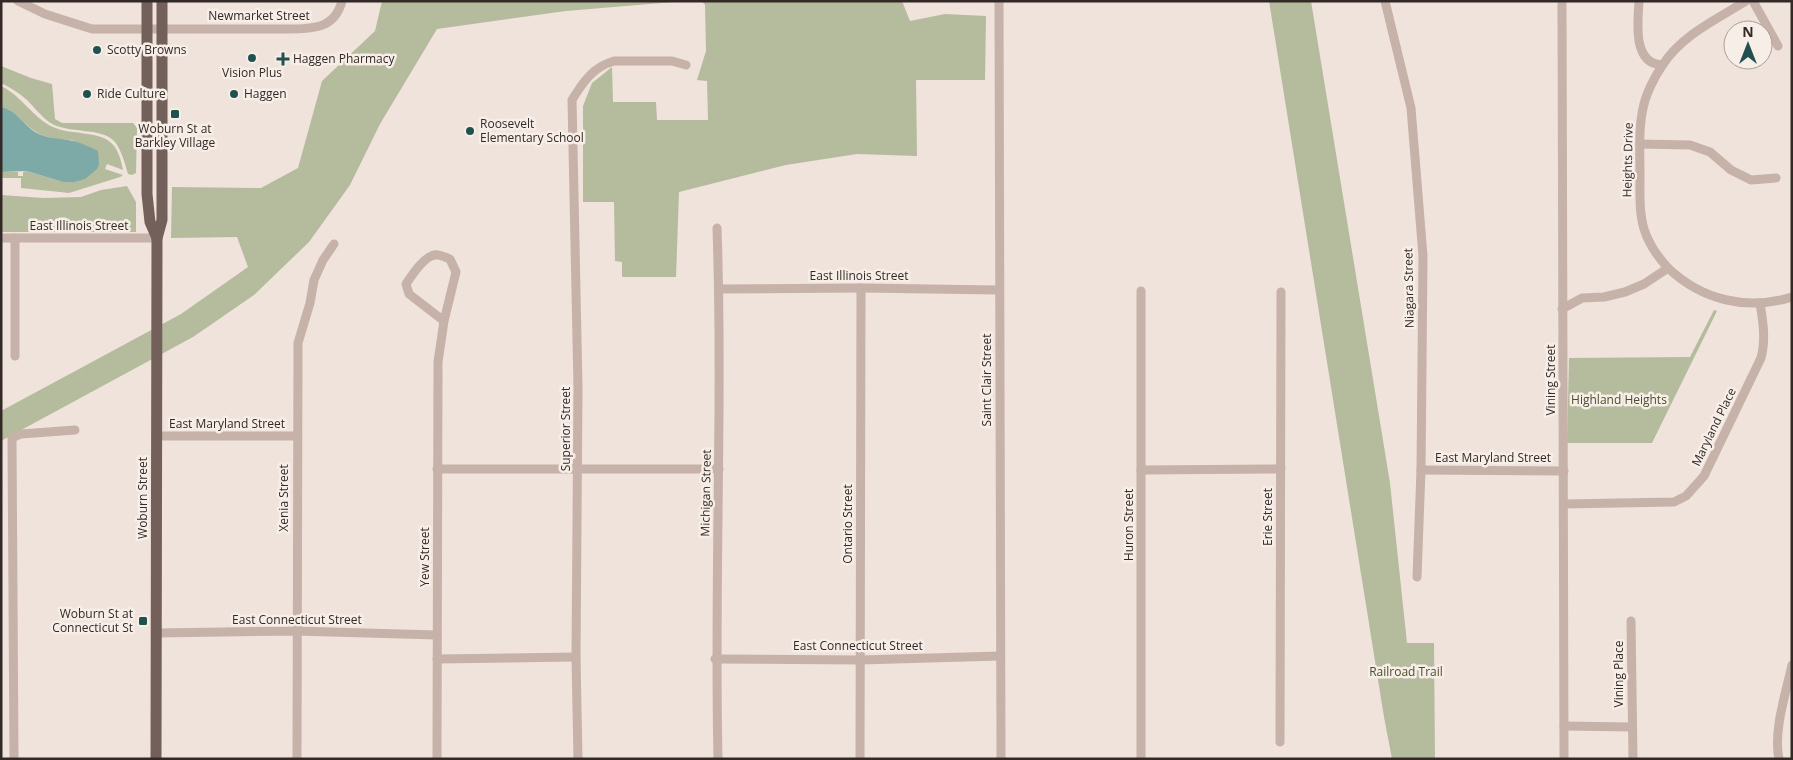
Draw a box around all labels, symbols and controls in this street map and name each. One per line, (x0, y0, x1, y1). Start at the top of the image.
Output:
street label: Newmarket Street (208, 7, 310, 24)
north arrow (1723, 20, 1773, 70)
text: N (1742, 22, 1754, 41)
place label: Scotty Browns (107, 41, 187, 58)
marker: Scotty Browns (91, 44, 103, 56)
place label: Haggen Pharmacy (293, 50, 395, 67)
marker: Vision Plus (246, 52, 258, 64)
marker: Haggen Pharmacy (277, 53, 289, 65)
place label: Vision Plus (222, 64, 282, 81)
place label: Ride Culture (97, 85, 166, 102)
place label: Haggen (244, 85, 287, 102)
marker: Ride Culture (81, 88, 93, 100)
marker: Haggen (228, 88, 240, 100)
marker: Woburn St at Barkley Village (169, 108, 181, 120)
place label: Roosevelt Elementary School (480, 115, 584, 146)
place label: Woburn St at Barkley Village (135, 120, 216, 151)
street label: Heights Drive (1618, 122, 1637, 198)
marker: Roosevelt Elementary School (464, 125, 476, 137)
street label: East Illinois Street (30, 217, 128, 234)
street label: Niagara Street (1399, 248, 1418, 328)
street label: East Illinois Street (810, 267, 908, 284)
street label: Saint Clair Street (978, 334, 995, 426)
street label: Vining Street (1542, 344, 1559, 416)
street label: Maryland Place (1687, 384, 1740, 469)
street label: Superior Street (557, 387, 574, 471)
park label: Highland Heights (1571, 391, 1667, 408)
street label: East Maryland Street (169, 415, 285, 432)
street label: Michigan Street (696, 449, 715, 537)
street label: East Maryland Street (1435, 449, 1551, 466)
street label: Woburn Street (134, 457, 151, 539)
street label: Xenia Street (275, 464, 292, 532)
street label: Ontario Street (839, 484, 856, 564)
street label: Erie Street (1259, 488, 1276, 546)
street label: Huron Street (1120, 489, 1137, 561)
street label: Yew Street (416, 527, 433, 587)
place label: Woburn St at Connecticut St (52, 605, 133, 636)
street label: East Connecticut Street (232, 611, 362, 628)
marker: Woburn St at Connecticut St (137, 615, 149, 627)
street label: East Connecticut Street (793, 637, 923, 654)
street label: Vining Place (1610, 640, 1627, 707)
park label: Railroad Trail (1369, 663, 1443, 680)

